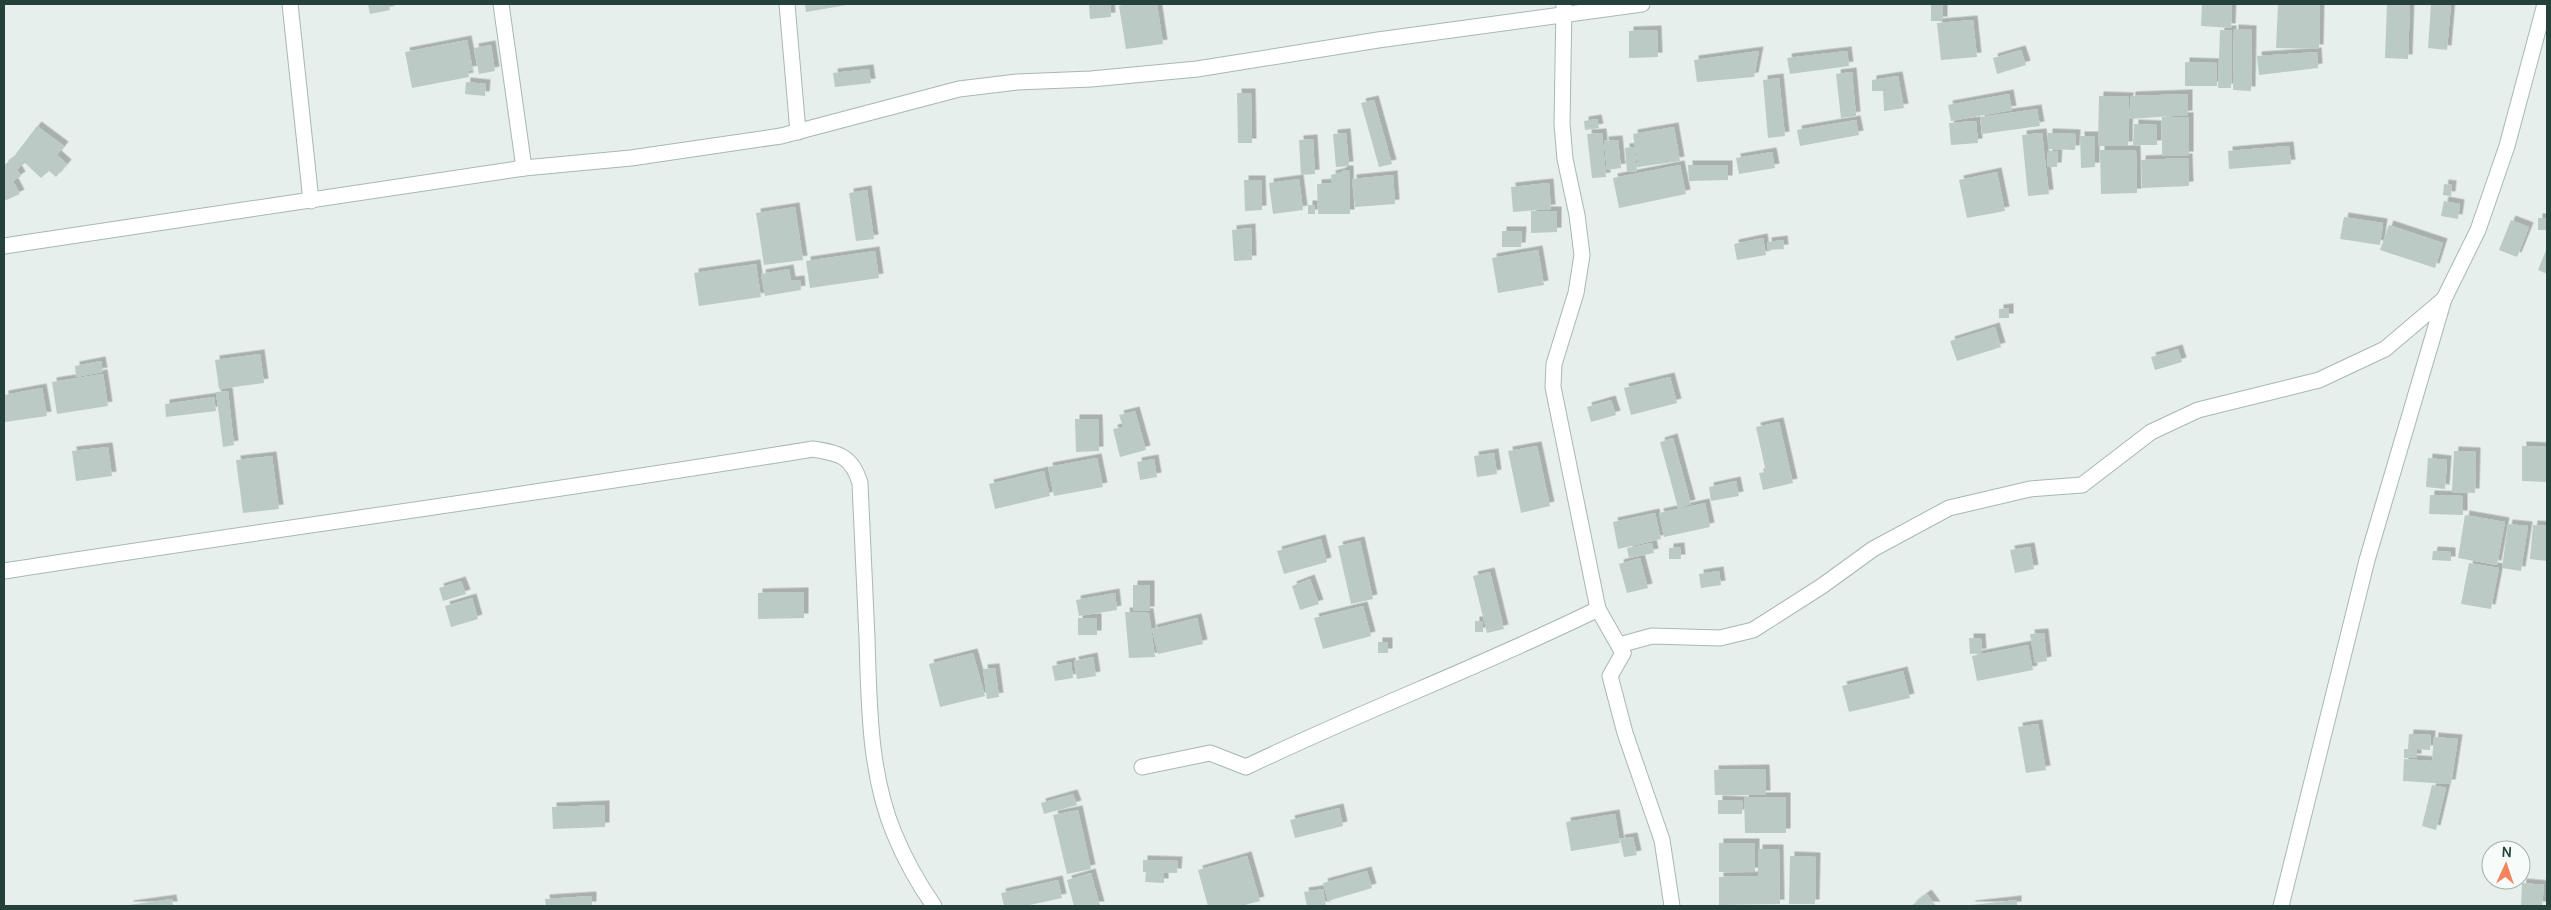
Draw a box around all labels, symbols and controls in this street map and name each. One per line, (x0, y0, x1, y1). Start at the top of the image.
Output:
north arrow (2481, 840, 2531, 890)
text: N (2501, 842, 2512, 861)

